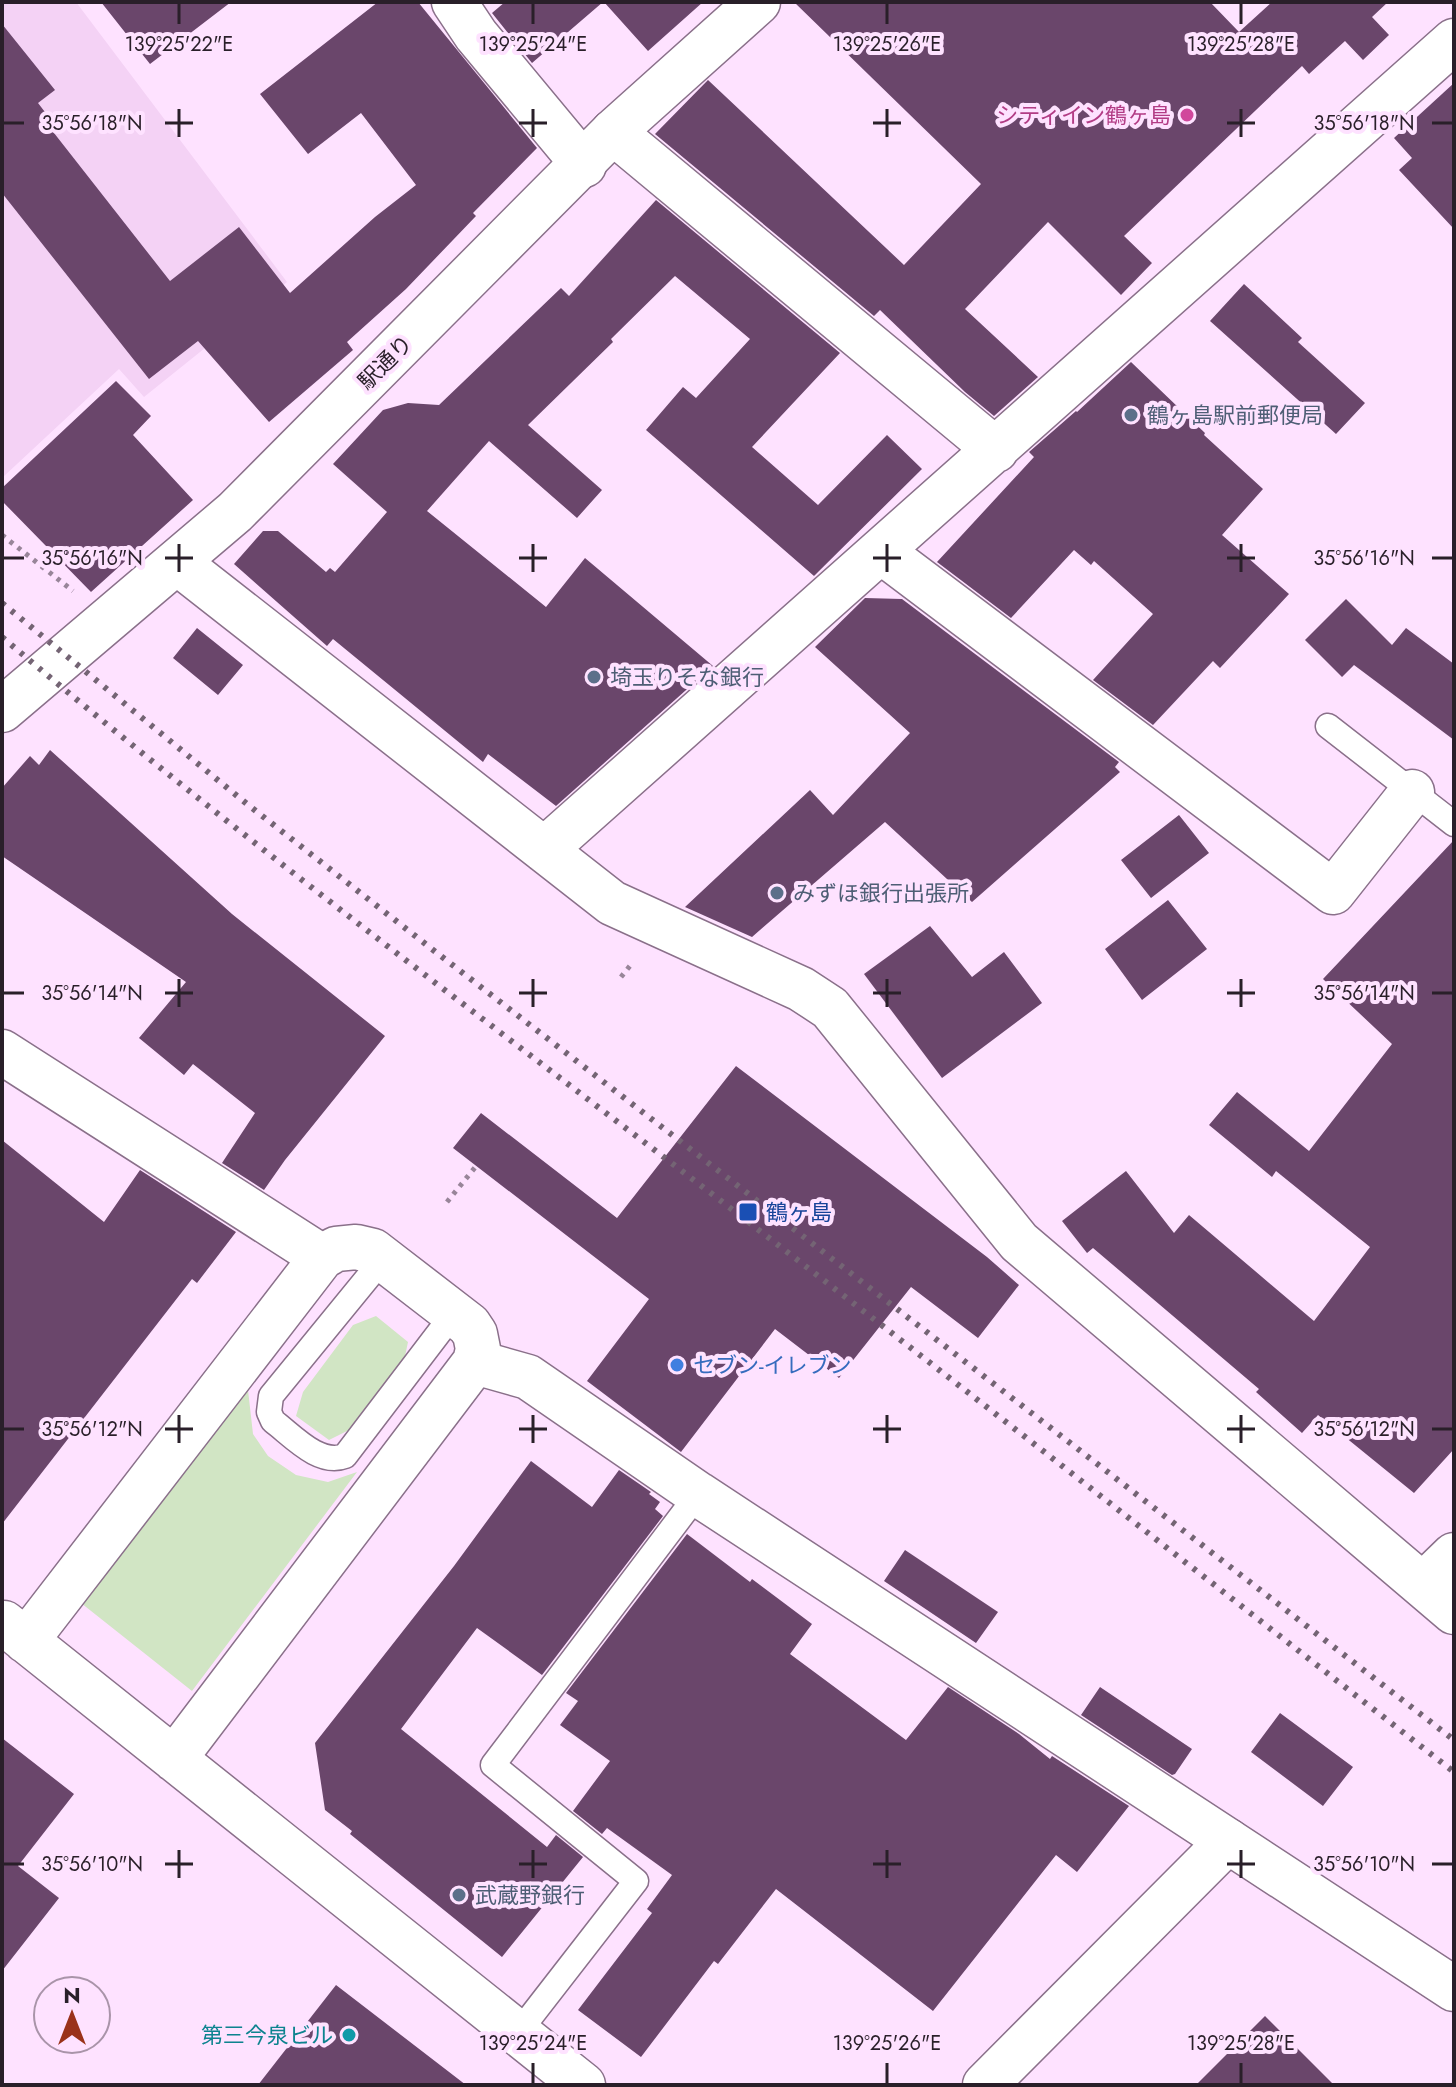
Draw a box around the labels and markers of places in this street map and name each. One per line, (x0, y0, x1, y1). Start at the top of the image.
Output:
place label: シティイン鶴ヶ島 (996, 99, 1171, 131)
marker: シティイン鶴ヶ島 (1178, 106, 1196, 124)
place label: 鶴ヶ島駅前郵便局 (1147, 399, 1323, 431)
marker: 鶴ヶ島駅前郵便局 (1122, 406, 1140, 424)
place label: 埼玉りそな銀行 (610, 661, 764, 693)
marker: 埼玉りそな銀行 (585, 668, 603, 686)
place label: みずほ銀行出張所 (793, 877, 969, 909)
marker: みずほ銀行出張所 (768, 884, 786, 902)
place label: 鶴ヶ島 (766, 1196, 832, 1228)
marker: 鶴ヶ島 (737, 1201, 759, 1223)
place label: セブン-イレブン (693, 1349, 852, 1381)
marker: セブン-イレブン (668, 1356, 686, 1374)
place label: 武蔵野銀行 (475, 1879, 585, 1911)
marker: 武蔵野銀行 (450, 1886, 468, 1904)
place label: 第三今泉ビル (201, 2019, 333, 2051)
marker: 第三今泉ビル (340, 2026, 358, 2044)

